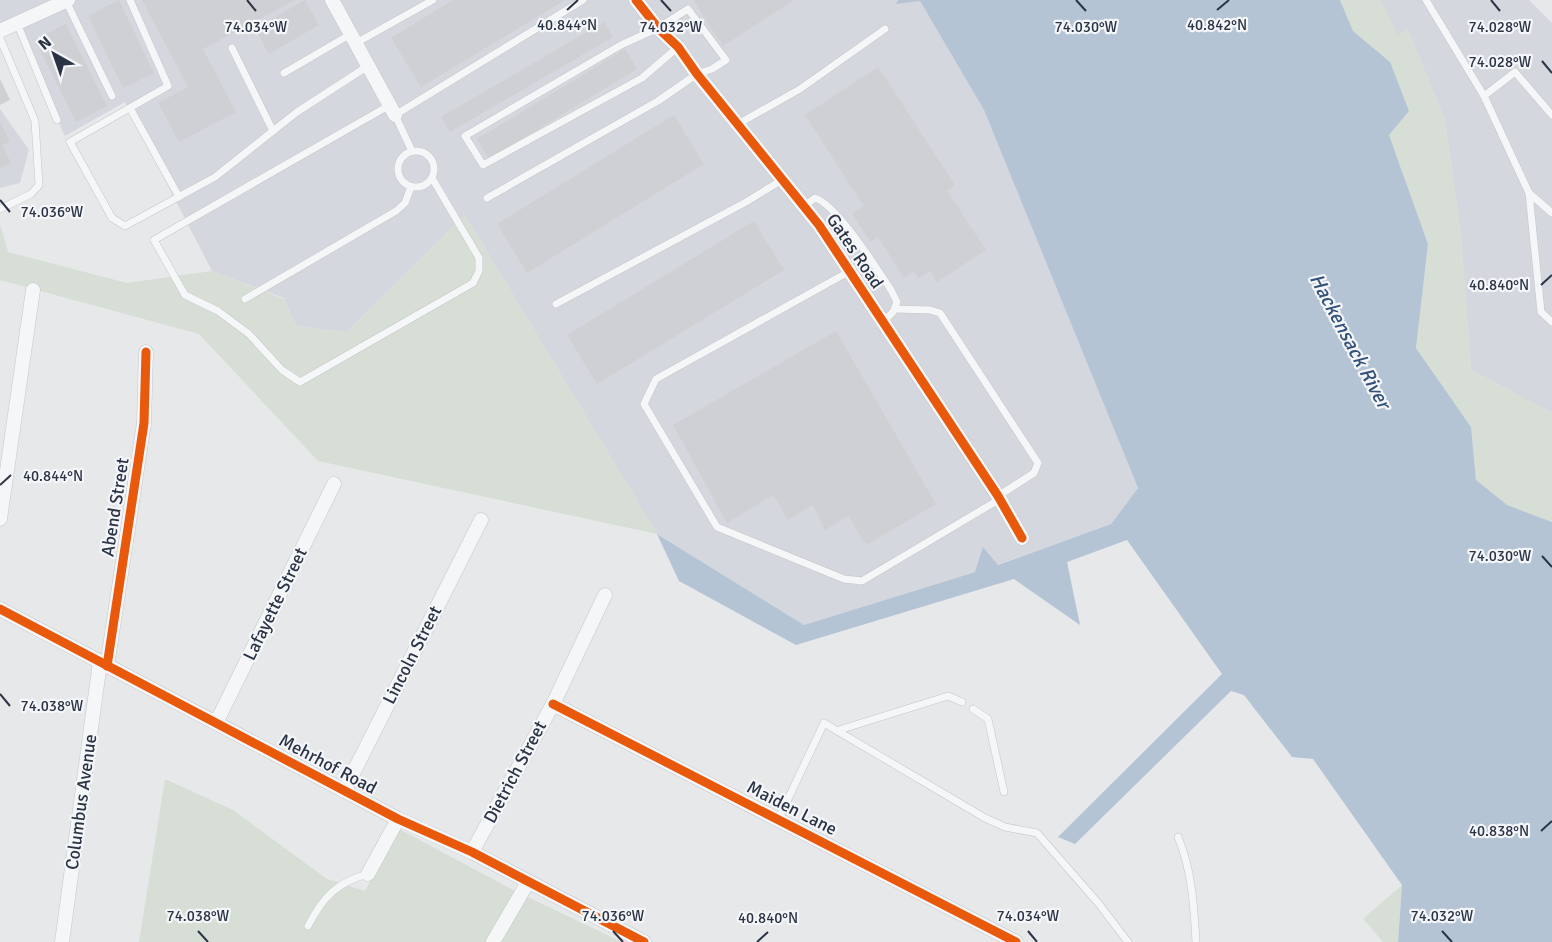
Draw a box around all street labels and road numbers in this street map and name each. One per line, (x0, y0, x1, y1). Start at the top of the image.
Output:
street label: Gates Road (822, 209, 888, 293)
street label: Abend Street (96, 456, 134, 558)
street label: Lafayette Street (238, 544, 312, 664)
street label: Lincoln Street (378, 602, 446, 708)
street label: Dietrich Street (479, 717, 551, 827)
street label: Mehrhof Road (275, 729, 381, 799)
street label: Columbus Avenue (61, 733, 101, 871)
street label: Maiden Lane (743, 776, 841, 840)

